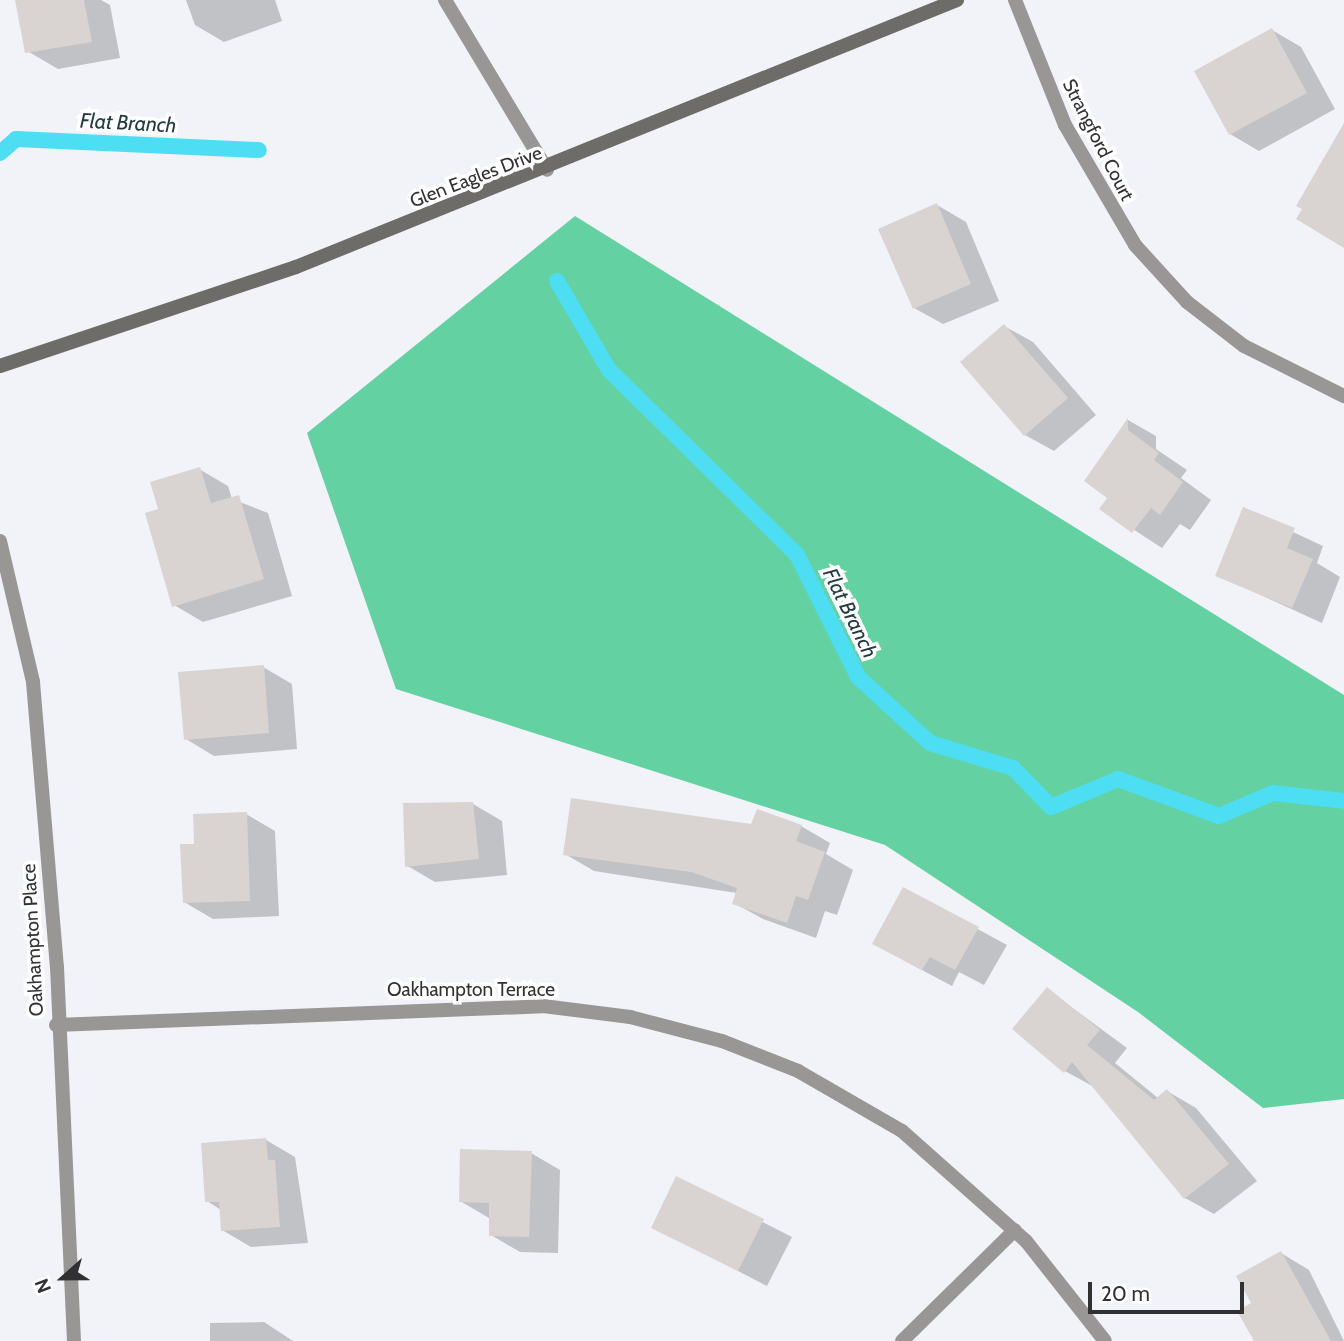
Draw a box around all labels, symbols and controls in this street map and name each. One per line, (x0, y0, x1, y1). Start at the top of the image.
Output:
street label: Strangford Court (1058, 75, 1138, 205)
water label: Flat Branch (79, 108, 177, 138)
street label: Glen Eagles Drive (407, 141, 545, 213)
water label: Flat Branch (817, 564, 883, 662)
street label: Oakhampton Place (18, 863, 48, 1017)
street label: Oakhampton Terrace (387, 979, 555, 1001)
north arrow (28, 1243, 98, 1313)
scale bar (1092, 1268, 1248, 1312)
text: N (30, 1275, 56, 1296)
text: 20 m (1101, 1281, 1150, 1306)

